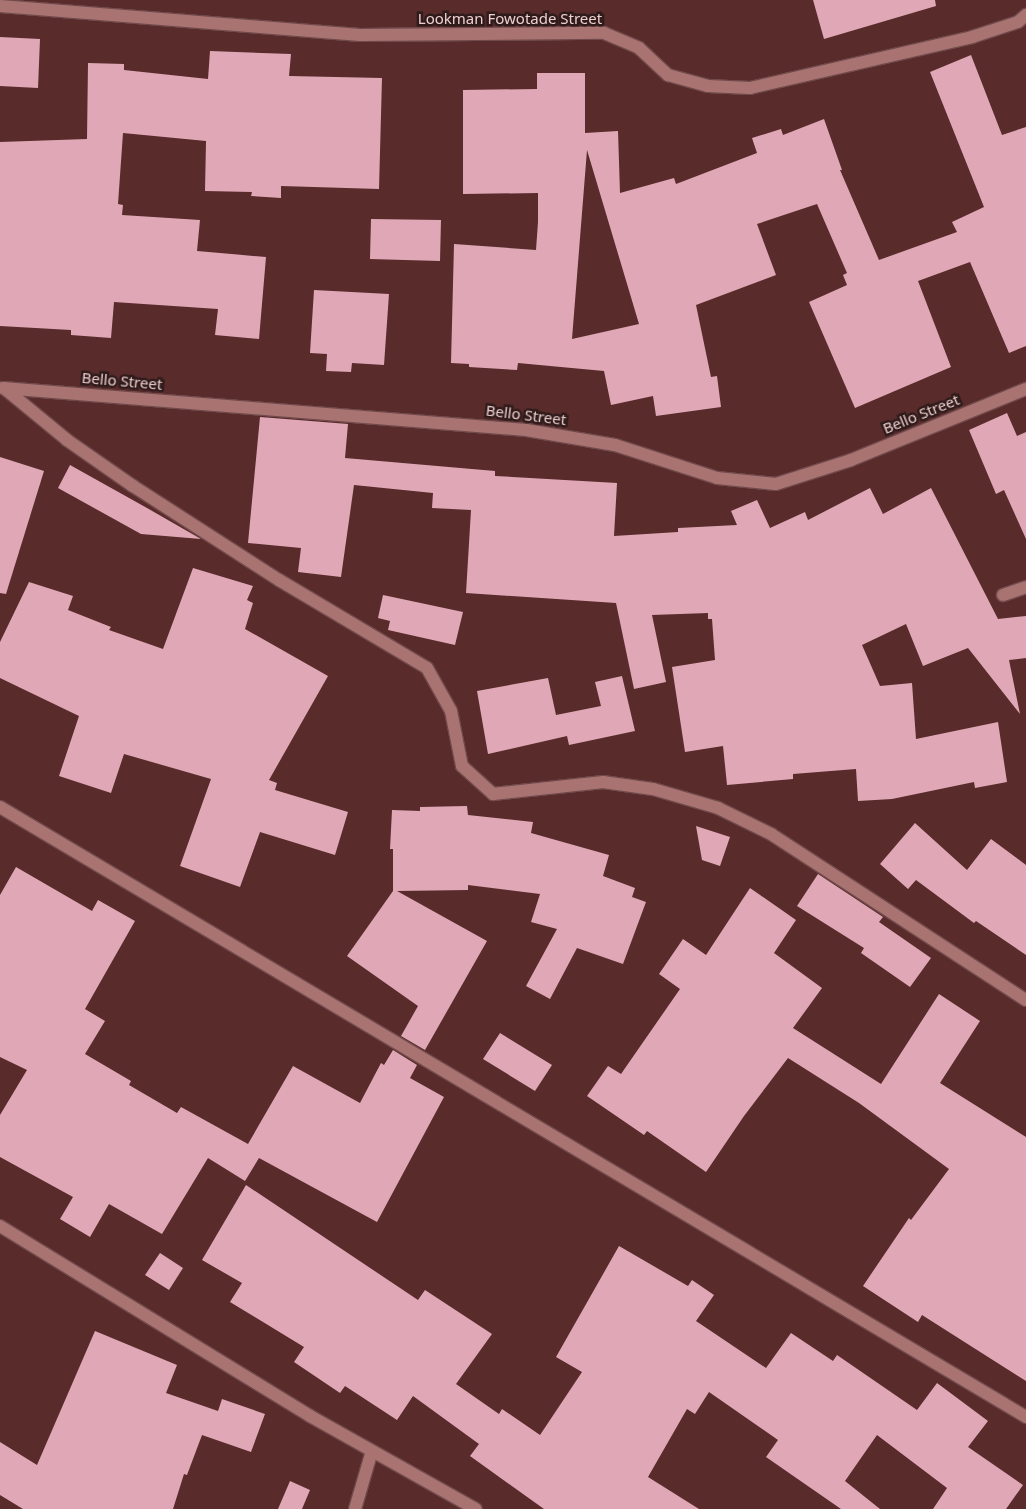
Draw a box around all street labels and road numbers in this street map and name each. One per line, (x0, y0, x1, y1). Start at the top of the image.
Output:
street label: Lookman Fowotade Street (418, 10, 602, 28)
street label: Bello Street (81, 369, 163, 393)
street label: Bello Street (880, 391, 962, 437)
street label: Bello Street (485, 401, 567, 429)

